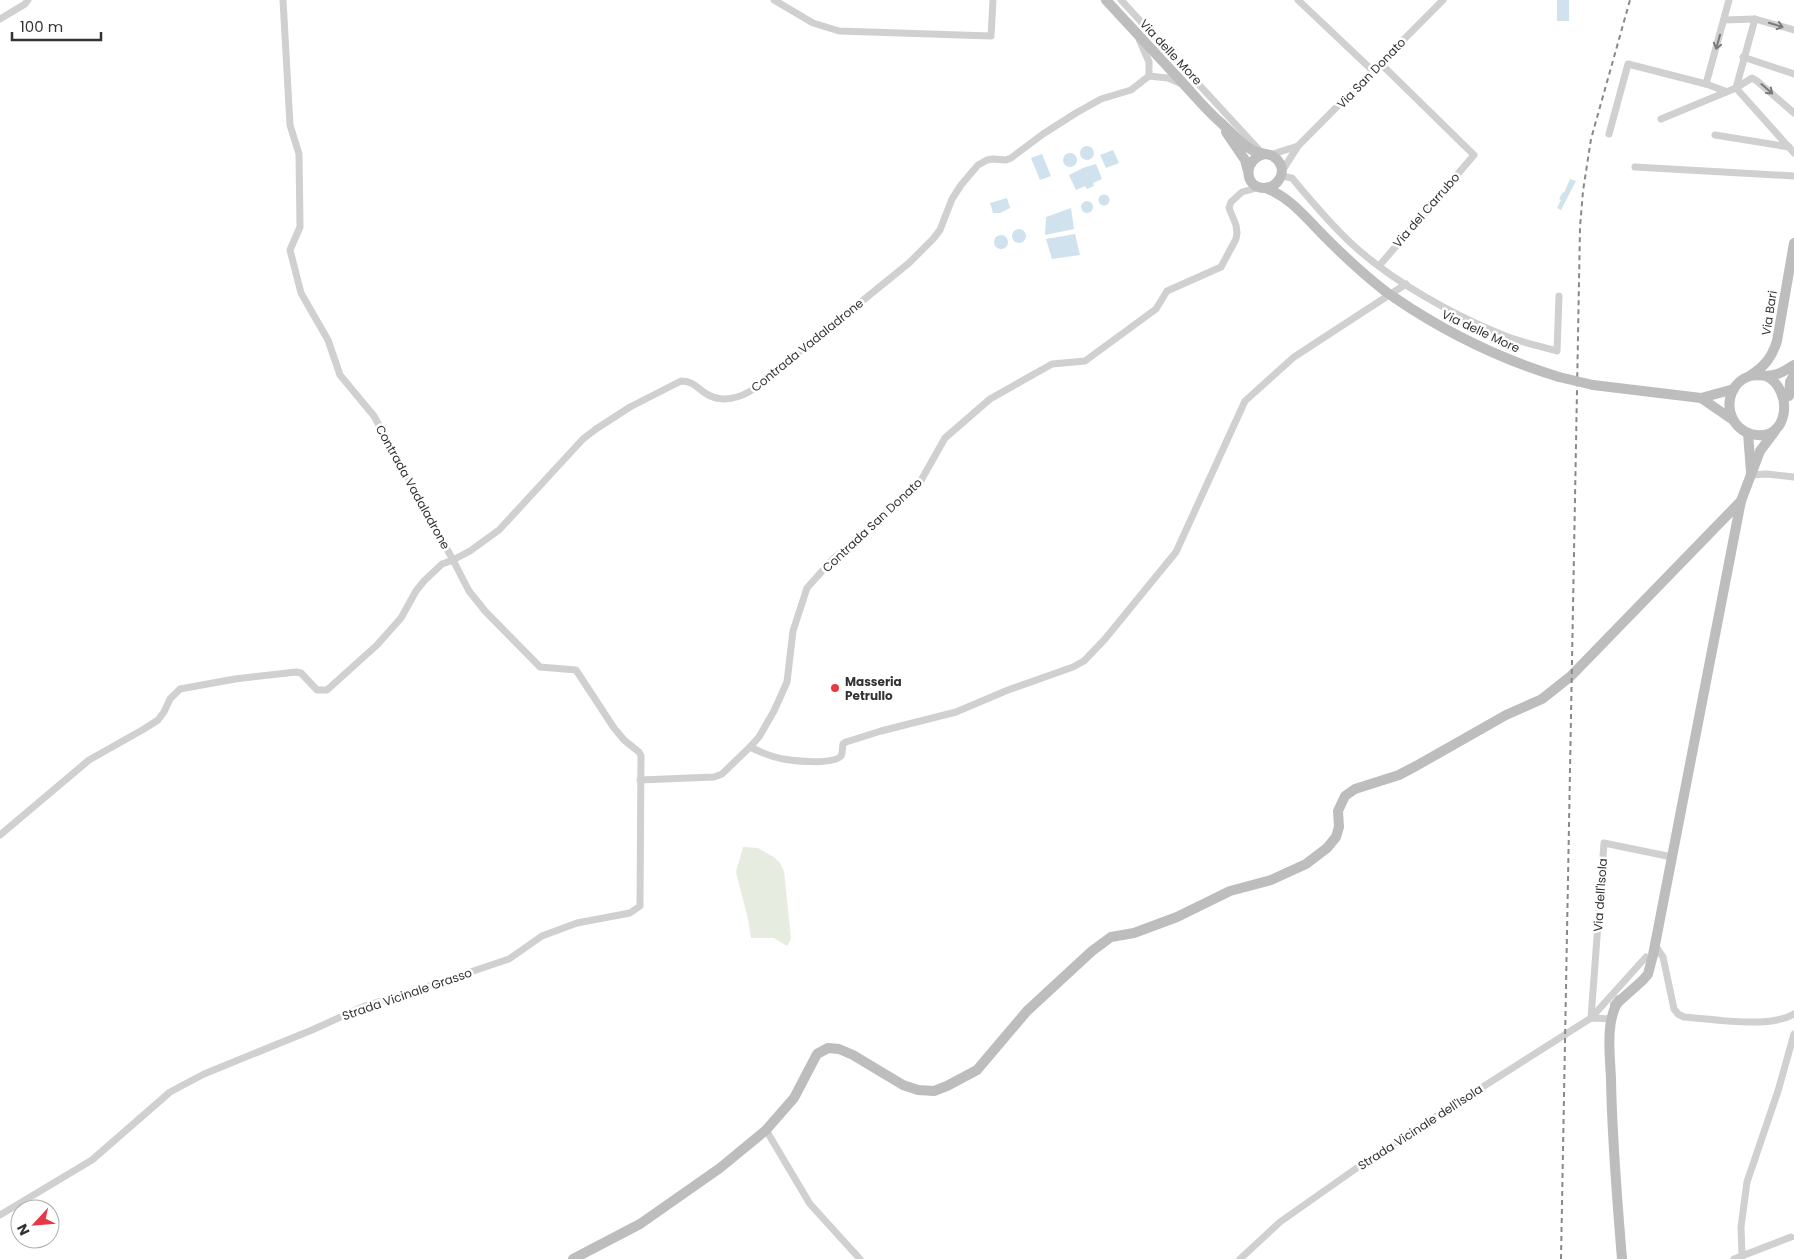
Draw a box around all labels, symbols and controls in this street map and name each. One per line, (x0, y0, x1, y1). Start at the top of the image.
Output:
scale bar (12, 10, 101, 42)
street label: Via delle More (1136, 15, 1206, 89)
text: 100 m (20, 16, 63, 37)
one-way arrow (1768, 20, 1784, 30)
street label: Via San Donato (1333, 34, 1409, 112)
one-way arrow (1712, 34, 1722, 50)
one-way arrow (1760, 83, 1773, 94)
street label: Via del Carrubo (1389, 169, 1463, 251)
street label: Via Bari (1757, 289, 1781, 337)
street label: Contrada Vadaladrone (747, 294, 867, 396)
street label: Via delle More (1439, 305, 1523, 357)
street label: Contrada Vadaladrone (372, 422, 454, 552)
street label: Contrada San Donato (818, 474, 926, 576)
place label: Masseria Petrullo (845, 673, 902, 704)
marker: Masseria Petrullo (829, 682, 841, 694)
street label: Via dell'Isola (1589, 858, 1611, 932)
street label: Strada Vicinale Grasso (340, 964, 474, 1024)
street label: Strada Vicinale dell'Isola (1354, 1080, 1486, 1174)
north arrow (10, 1199, 60, 1249)
text: N (12, 1221, 35, 1239)

